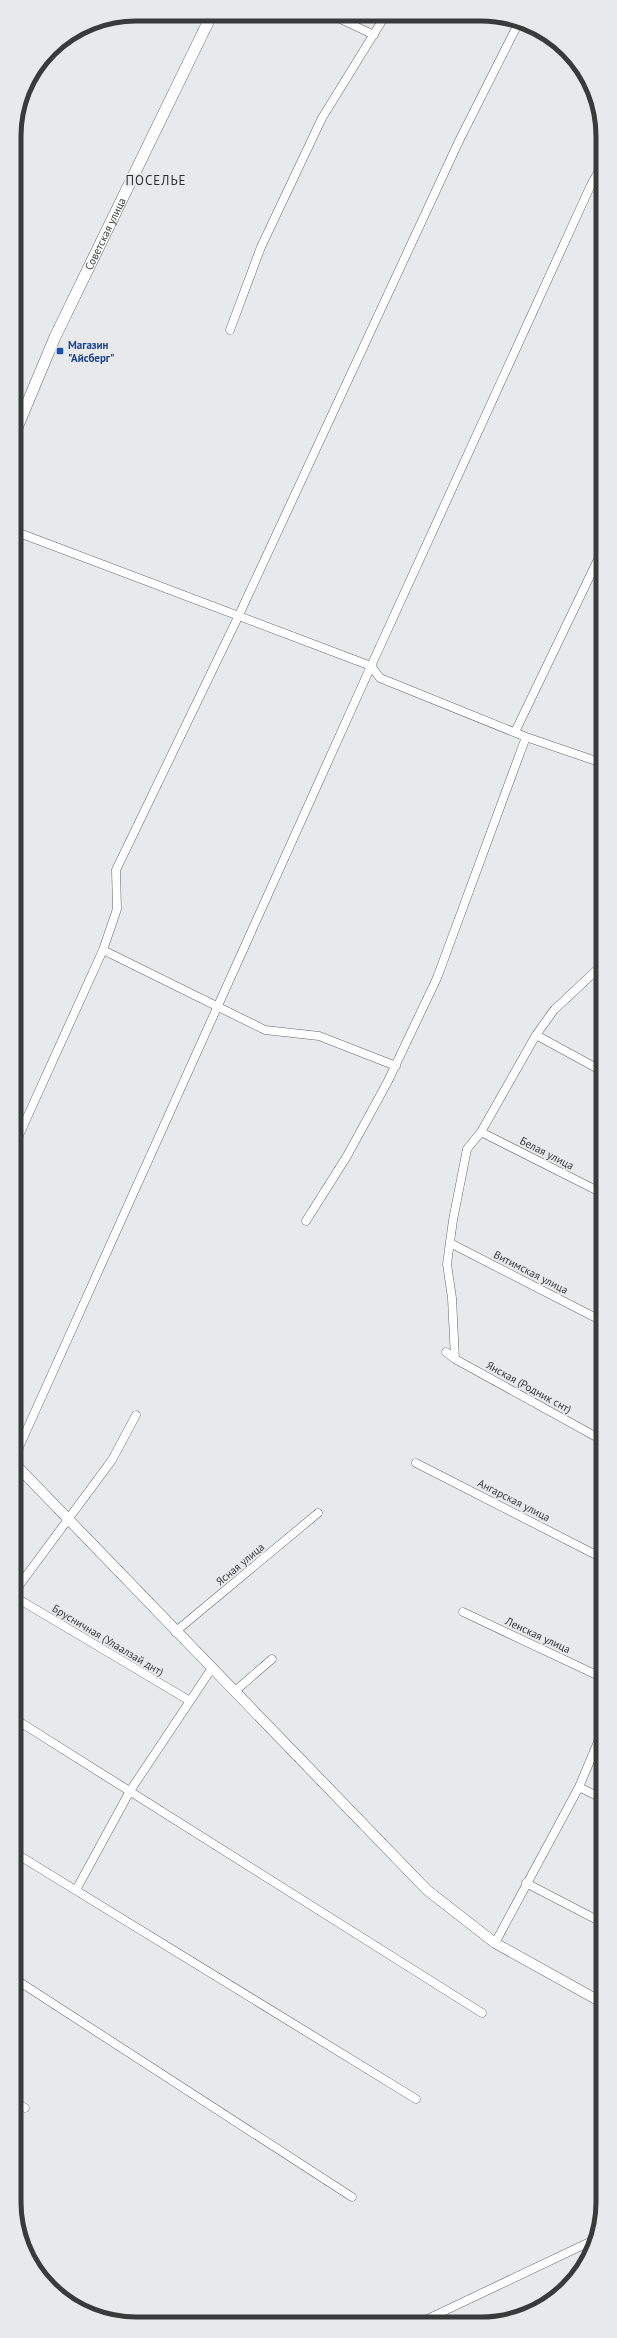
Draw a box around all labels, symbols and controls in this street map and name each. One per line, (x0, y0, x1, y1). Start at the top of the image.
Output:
district label: ПОСЕЛЬЕ (125, 172, 187, 189)
street label: Советская улица (82, 195, 129, 272)
place label: Магазин "Айсберг" (68, 338, 114, 365)
marker: Магазин "Айсберг" (55, 346, 65, 356)
street label: Белая улица (518, 1133, 576, 1173)
street label: Витимская улица (491, 1247, 571, 1297)
street label: Янская (Родник снт) (484, 1358, 574, 1416)
street label: Ангарская улица (475, 1476, 553, 1524)
street label: Ясная улица (213, 1540, 267, 1588)
street label: Брусничная (Улаалзай днт) (50, 1601, 166, 1679)
street label: Ленская улица (502, 1613, 573, 1656)

